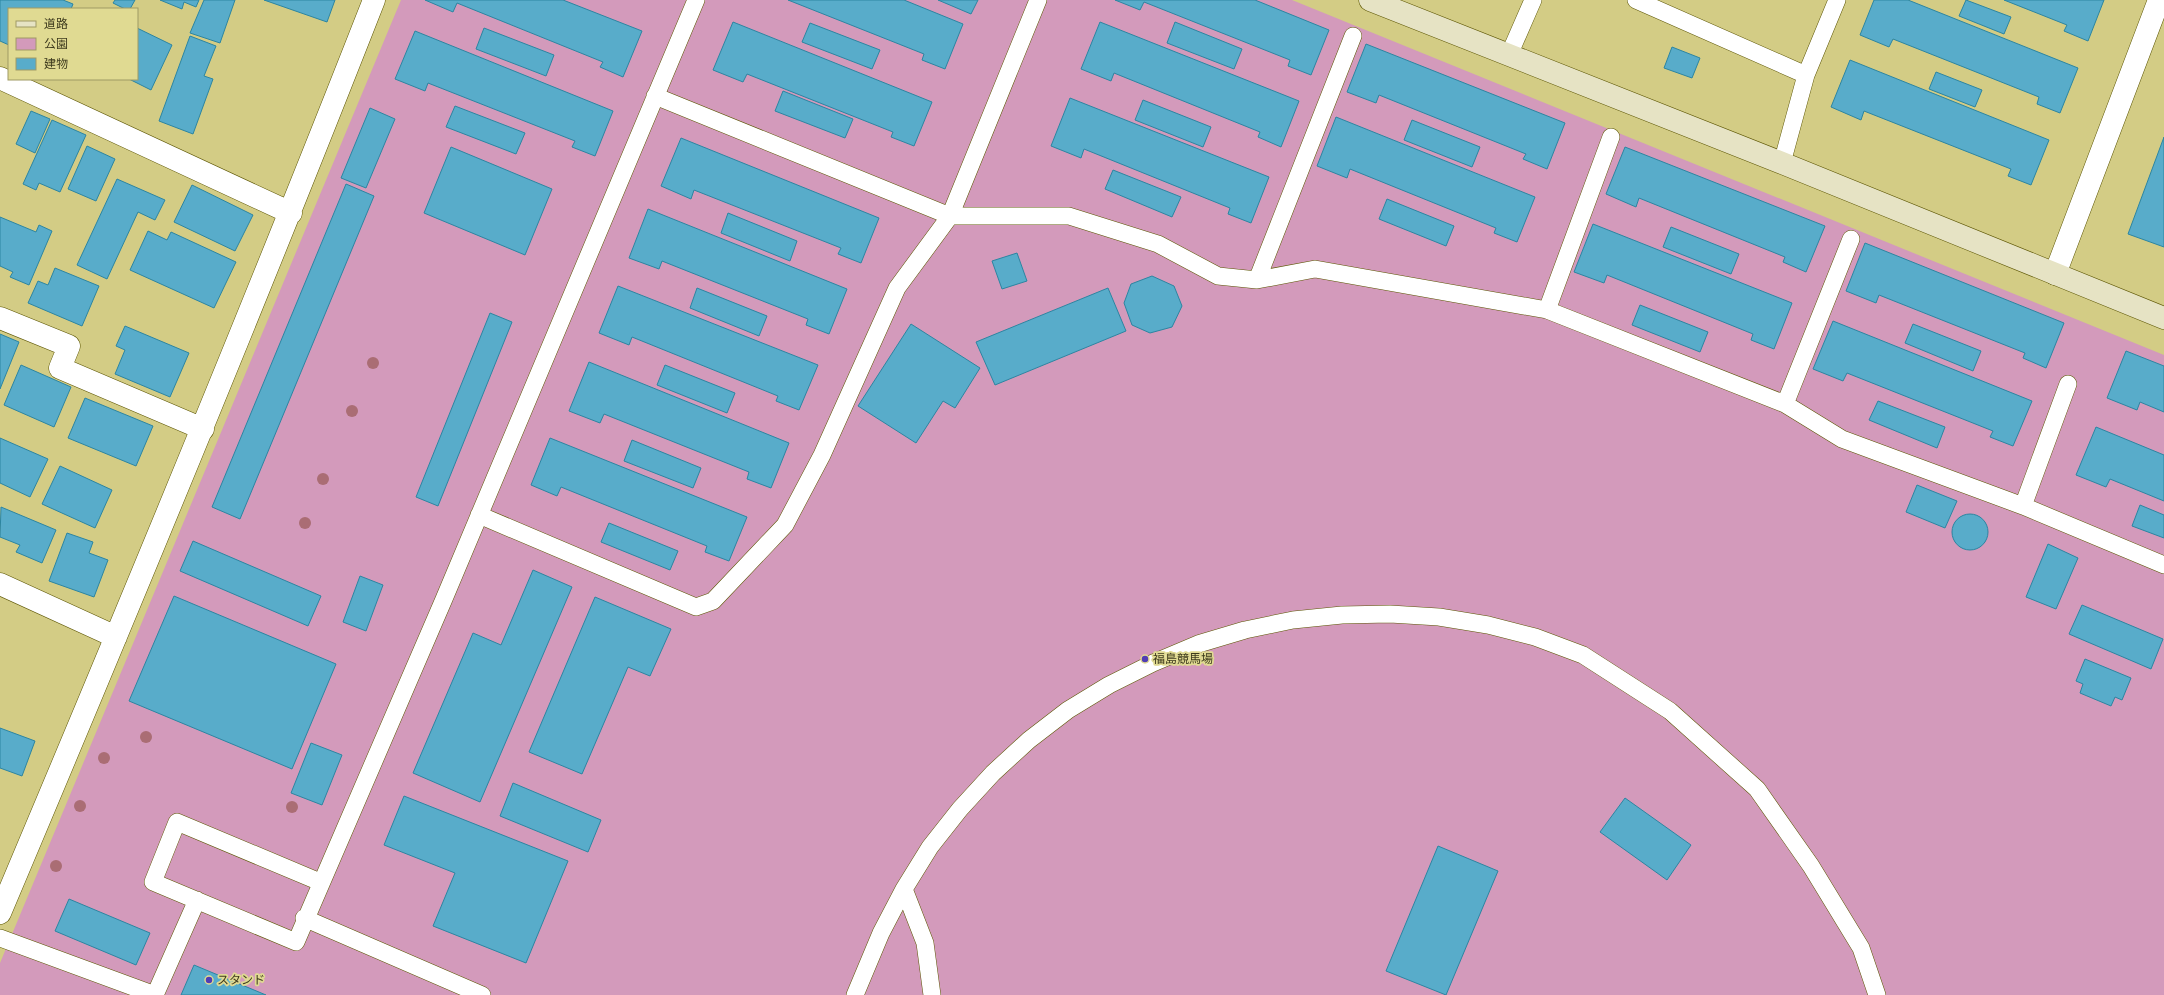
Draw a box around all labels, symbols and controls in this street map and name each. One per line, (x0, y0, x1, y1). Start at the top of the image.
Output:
legend (8, 8, 138, 80)
text: 道路 (44, 16, 68, 31)
text: 公園 (44, 36, 68, 51)
text: 建物 (44, 56, 68, 71)
place label: 福島競馬場 (1153, 651, 1213, 666)
marker: 福島競馬場 (1140, 654, 1150, 664)
place label: スタンド (217, 972, 265, 987)
marker: スタンド (204, 975, 214, 985)

